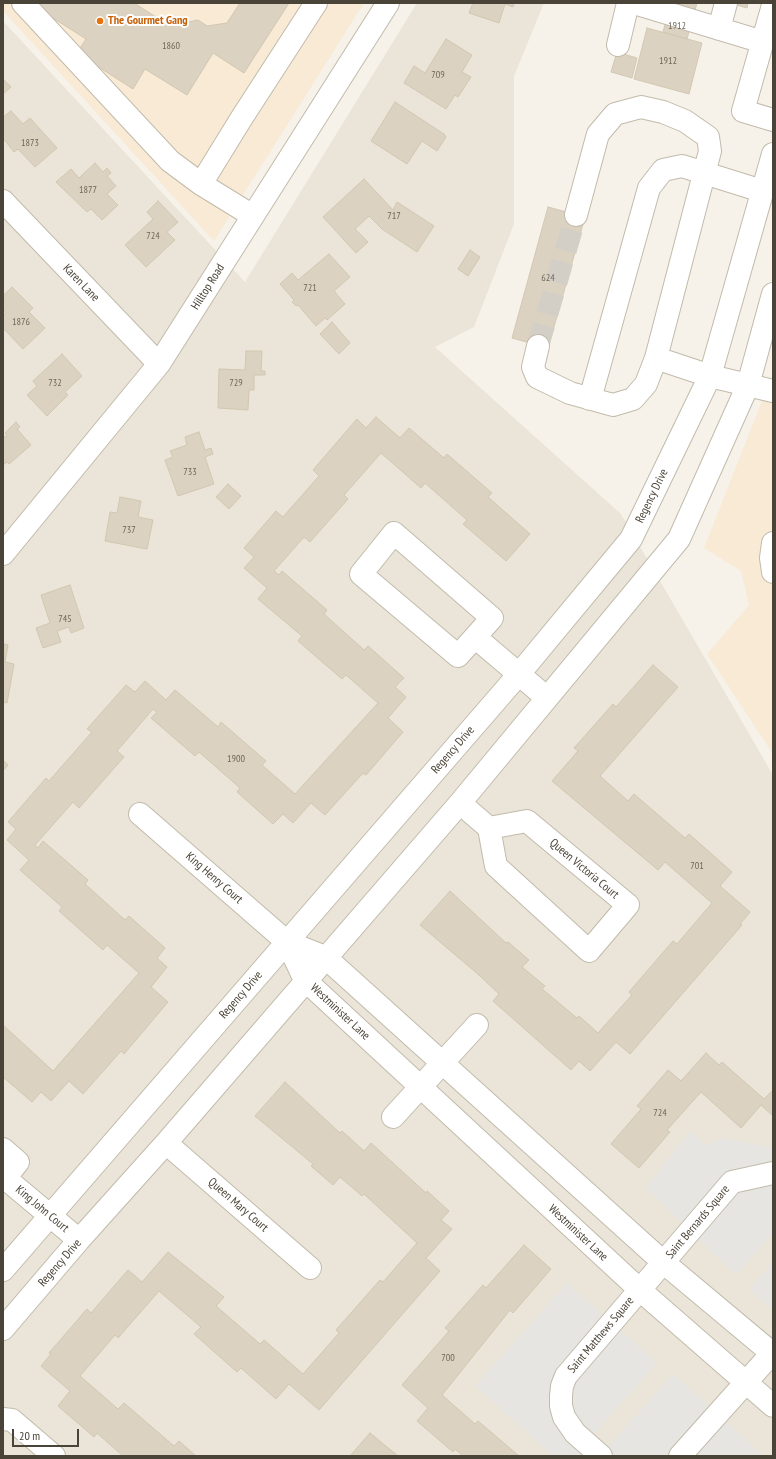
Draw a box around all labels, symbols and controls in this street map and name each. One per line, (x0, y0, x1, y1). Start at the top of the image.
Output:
place label: The Gourmet Gang (108, 14, 188, 28)
marker: The Gourmet Gang (95, 16, 105, 26)
house number: 1912 (668, 20, 686, 32)
house number: 1860 (162, 40, 180, 52)
house number: 1912 (659, 55, 677, 67)
house number: 709 (431, 69, 445, 81)
house number: 1873 (21, 137, 39, 149)
house number: 1877 (79, 184, 97, 196)
house number: 717 (387, 210, 401, 222)
house number: 724 (146, 230, 160, 242)
street label: Karen Lane (60, 261, 102, 305)
street label: Hilltop Road (188, 261, 228, 313)
house number: 624 (541, 272, 555, 284)
house number: 721 (303, 282, 317, 294)
house number: 1876 (12, 316, 30, 328)
house number: 732 (48, 377, 62, 389)
house number: 729 (229, 377, 243, 389)
house number: 733 (183, 466, 197, 478)
street label: Regency Drive (633, 467, 671, 525)
house number: 737 (122, 524, 136, 536)
house number: 745 (58, 613, 72, 625)
street label: Regency Drive (428, 723, 478, 777)
house number: 1900 (227, 753, 245, 765)
street label: Queen Victoria Court (546, 836, 622, 902)
street label: King Henry Court (183, 849, 245, 907)
house number: 701 (690, 860, 704, 872)
street label: Regency Drive (216, 968, 266, 1022)
street label: Westminister Lane (307, 981, 373, 1043)
house number: 724 (653, 1107, 667, 1119)
street label: Queen Mary Court (205, 1175, 271, 1235)
street label: Saint Bernards Square (663, 1182, 733, 1262)
street label: King John Court (12, 1183, 72, 1235)
street label: Westminister Lane (545, 1202, 611, 1264)
street label: Regency Drive (35, 1236, 85, 1290)
street label: Saint Matthews Square (565, 1294, 637, 1376)
house number: 700 (441, 1352, 455, 1364)
scale bar (14, 1421, 81, 1447)
text: 20 m (19, 1428, 40, 1443)

